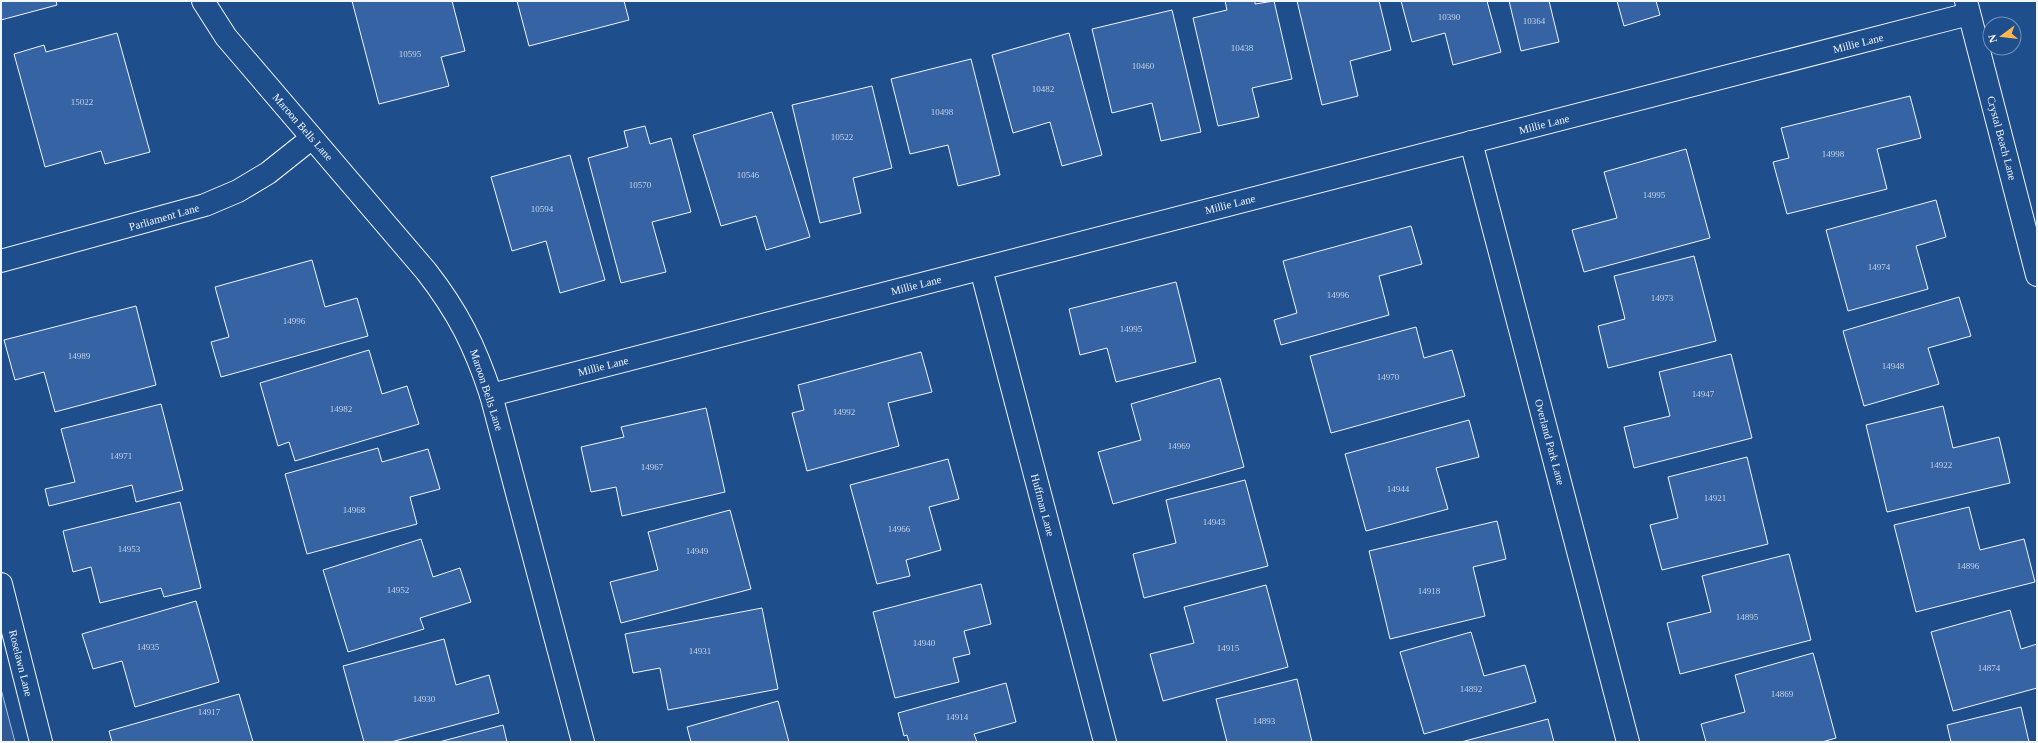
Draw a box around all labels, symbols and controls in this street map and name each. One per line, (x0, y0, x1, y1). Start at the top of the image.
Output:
house number: 10390 (1438, 12, 1461, 22)
house number: 10364 (1523, 16, 1546, 26)
north arrow (1982, 16, 2022, 56)
street label: Millie Lane (1832, 31, 1885, 55)
text: N (1986, 33, 1999, 44)
house number: 10438 (1231, 43, 1254, 53)
house number: 10595 (399, 49, 422, 59)
house number: 10460 (1132, 61, 1155, 71)
house number: 10482 (1032, 84, 1054, 94)
street label: Maroon Bells Lane (271, 91, 335, 163)
street label: Crystal Beach Lane (1985, 95, 2019, 182)
house number: 15022 (71, 97, 93, 107)
house number: 10498 (931, 107, 954, 117)
street label: Millie Lane (1518, 112, 1571, 136)
house number: 10522 (831, 132, 853, 142)
house number: 14998 (1822, 149, 1845, 159)
house number: 10546 (737, 170, 760, 180)
house number: 10570 (629, 180, 652, 190)
house number: 14995 (1643, 190, 1666, 200)
street label: Millie Lane (1204, 192, 1257, 216)
street label: Parliament Lane (128, 201, 201, 233)
house number: 10594 (531, 204, 554, 214)
house number: 14974 (1868, 262, 1891, 272)
street label: Millie Lane (890, 273, 943, 297)
house number: 14996 (1327, 290, 1350, 300)
house number: 14973 (1651, 293, 1674, 303)
house number: 14996 (283, 316, 306, 326)
house number: 14995 (1120, 324, 1143, 334)
street label: Maroon Bells Lane (468, 348, 506, 432)
house number: 14989 (68, 351, 91, 361)
street label: Millie Lane (577, 354, 630, 378)
house number: 14948 (1882, 361, 1905, 371)
house number: 14970 (1377, 372, 1400, 382)
house number: 14947 (1692, 389, 1715, 399)
street label: Overland Park Lane (1533, 398, 1567, 486)
house number: 14982 (330, 404, 352, 414)
house number: 14992 (833, 407, 855, 417)
house number: 14969 (1168, 441, 1191, 451)
house number: 14971 (110, 451, 132, 461)
house number: 14922 (1930, 460, 1952, 470)
house number: 14967 (641, 462, 664, 472)
street label: Huffman Lane (1029, 472, 1057, 538)
house number: 14944 (1387, 484, 1410, 494)
house number: 14921 (1704, 493, 1726, 503)
house number: 14968 (343, 505, 366, 515)
house number: 14943 (1203, 517, 1226, 527)
house number: 14966 (888, 524, 911, 534)
house number: 14953 (118, 544, 141, 554)
house number: 14949 (686, 546, 709, 556)
house number: 14896 (1957, 561, 1980, 571)
house number: 14952 (387, 585, 409, 595)
house number: 14918 (1418, 586, 1441, 596)
house number: 14895 (1736, 612, 1759, 622)
street label: Roselawn Lane (7, 628, 35, 698)
house number: 14940 (913, 638, 936, 648)
house number: 14935 (137, 642, 160, 652)
house number: 14915 (1217, 643, 1240, 653)
house number: 14931 (689, 646, 711, 656)
house number: 14874 (1978, 663, 2001, 673)
house number: 14892 (1460, 684, 1482, 694)
house number: 14869 (1771, 689, 1794, 699)
house number: 14930 (413, 694, 436, 704)
house number: 14917 (198, 707, 221, 717)
house number: 14914 (946, 712, 969, 722)
house number: 14893 (1253, 716, 1276, 726)

